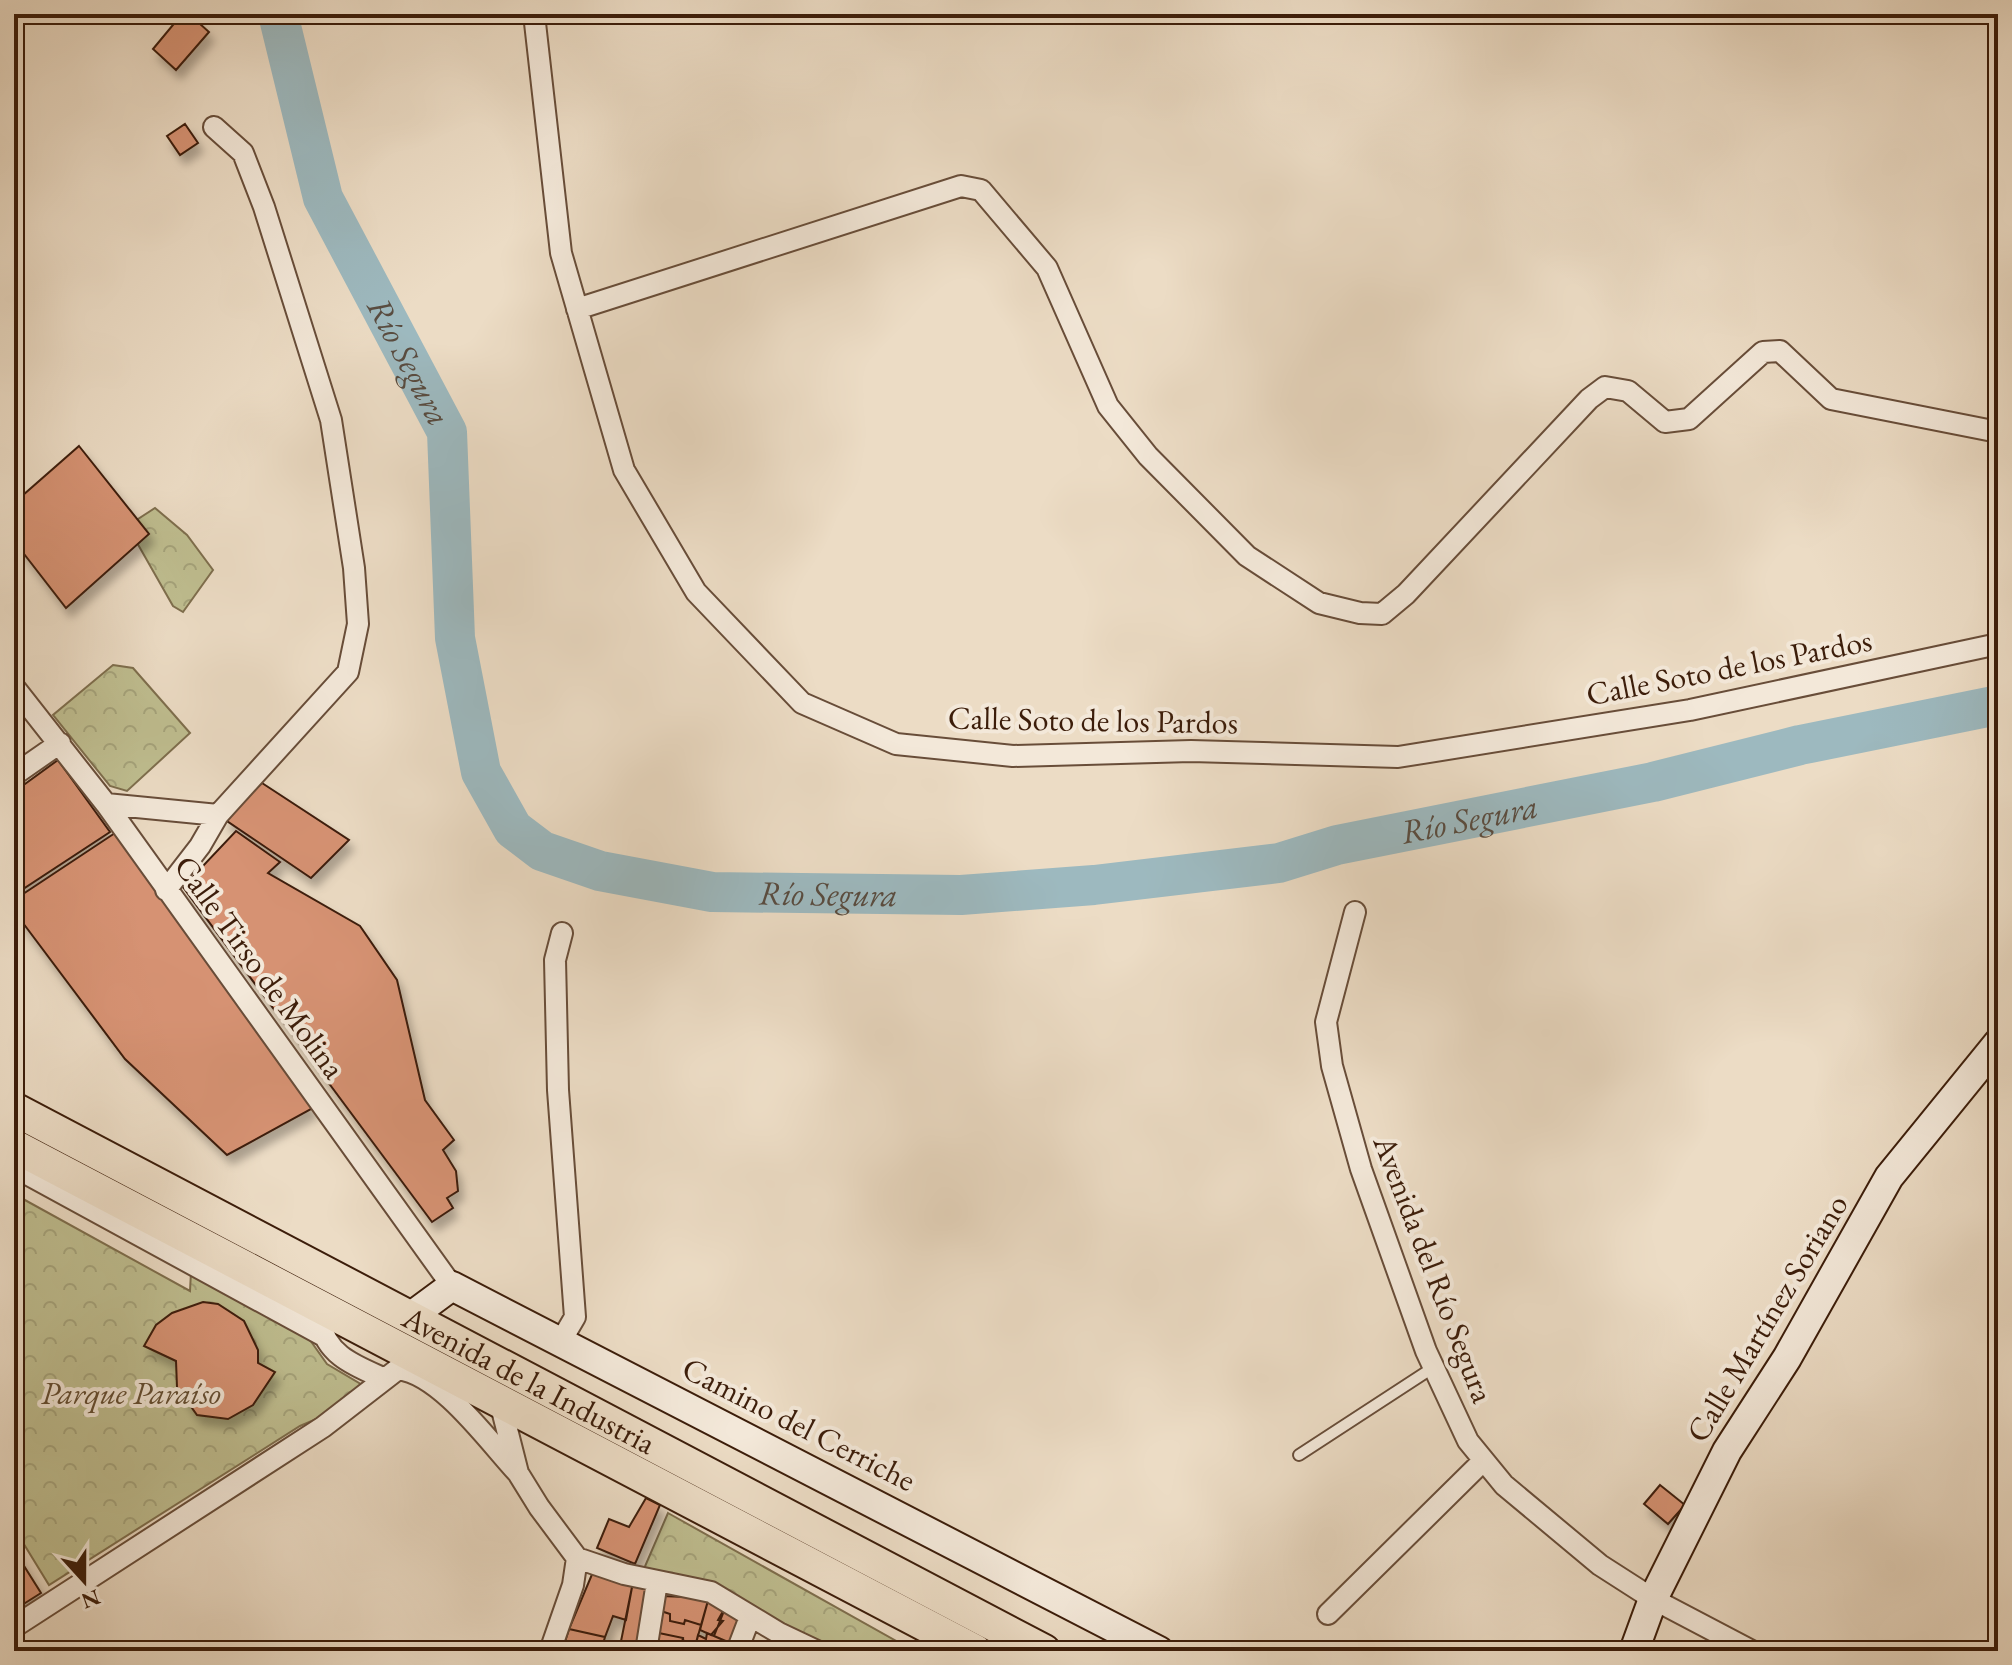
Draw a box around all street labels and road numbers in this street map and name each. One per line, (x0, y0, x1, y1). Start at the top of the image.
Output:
street label: Calle Soto de los Pardos (1583, 619, 1875, 715)
street label: Calle Soto de los Pardos (948, 696, 1238, 744)
street label: Calle Tirso de Molina (165, 847, 355, 1087)
street label: Avenida del Río Segura (1363, 1128, 1504, 1409)
street label: Calle Martínez Soriano (1676, 1186, 1858, 1450)
street label: Avenida de la Industria (394, 1296, 663, 1464)
street label: Camino del Cerriche (675, 1347, 923, 1501)

